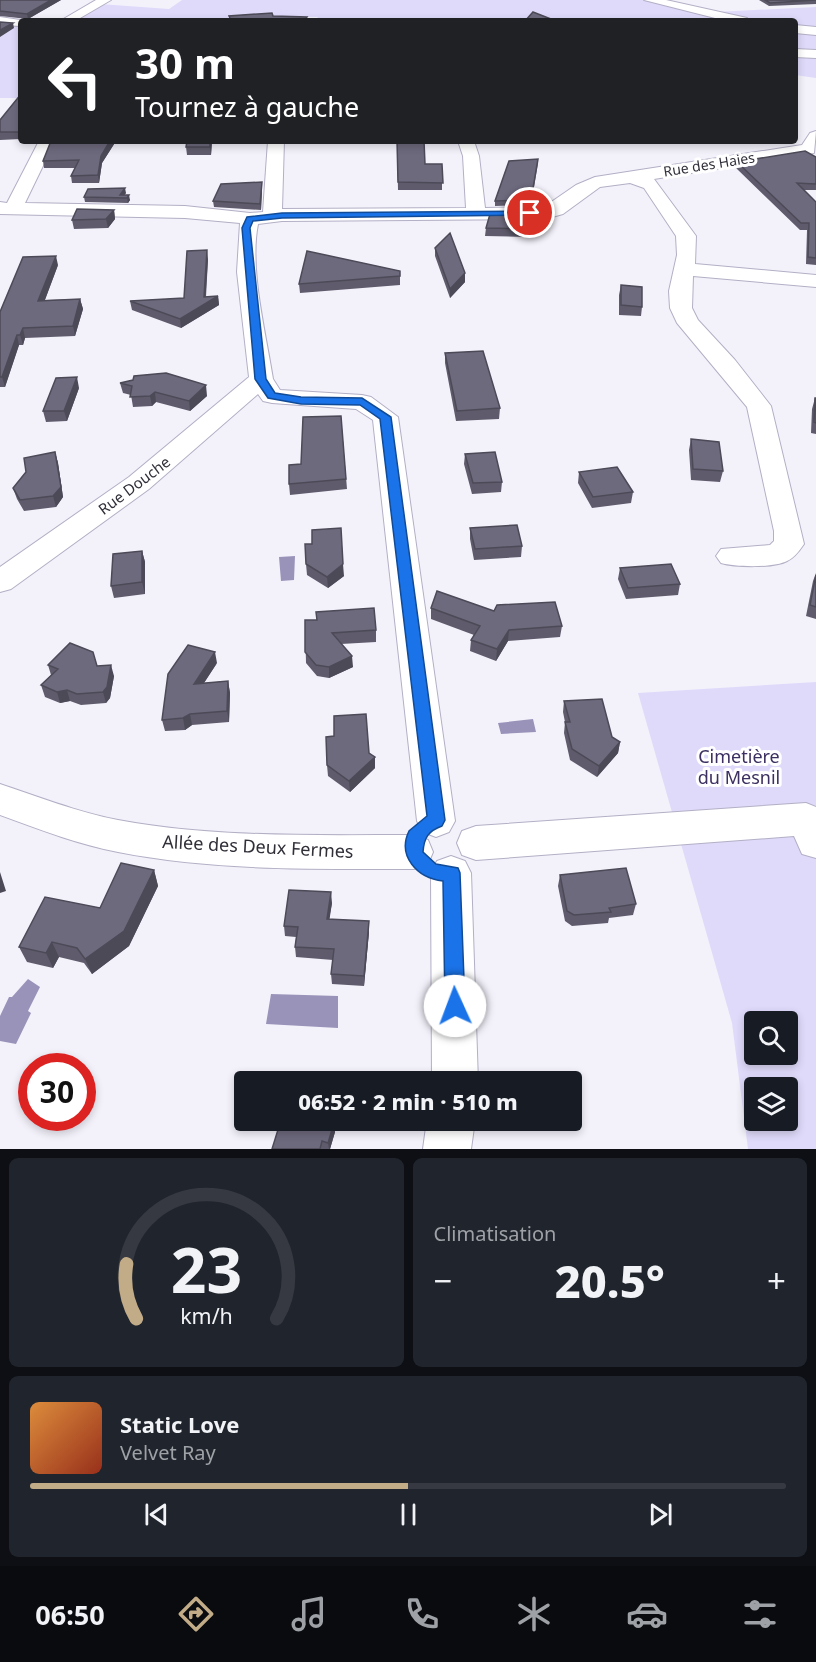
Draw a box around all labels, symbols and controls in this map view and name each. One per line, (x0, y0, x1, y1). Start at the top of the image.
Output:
text: 30 m (135, 34, 235, 91)
icon: left (36, 42, 114, 120)
text: Tournez à gauche (135, 88, 359, 125)
street label: Rue des Haies (662, 147, 756, 181)
pin (504, 187, 555, 238)
icon: arrive (513, 196, 546, 229)
street label: Rue Douche (94, 451, 174, 519)
park label: Cimetière du Mesnil (698, 744, 780, 789)
street label: Allée des Deux Fermes (162, 829, 354, 863)
position arrow (423, 974, 487, 1038)
map controls (744, 1011, 798, 1131)
button: search (744, 1011, 798, 1065)
speed limit sign: 30 (18, 1053, 96, 1131)
button: layers (744, 1077, 798, 1131)
text: 06:52 · 2 min · 510 m (298, 1086, 518, 1116)
text: Climatisation (434, 1220, 556, 1247)
text: 23 (171, 1226, 242, 1311)
text: 20.5° (555, 1250, 665, 1311)
text: − (434, 1258, 452, 1303)
text: + (767, 1258, 786, 1303)
text: km/h (180, 1302, 233, 1331)
text: Static Love (120, 1409, 239, 1439)
text: Velvet Ray (120, 1439, 216, 1466)
icon: previous (140, 1498, 173, 1531)
icon: pause (392, 1498, 425, 1531)
icon: next (644, 1498, 677, 1531)
icon: directions (175, 1593, 217, 1635)
icon: music (288, 1593, 330, 1635)
icon: phone (401, 1593, 443, 1635)
icon: climate (513, 1593, 555, 1635)
icon: car (626, 1593, 668, 1635)
icon: filters (739, 1593, 781, 1635)
text: 06:50 (35, 1596, 105, 1633)

